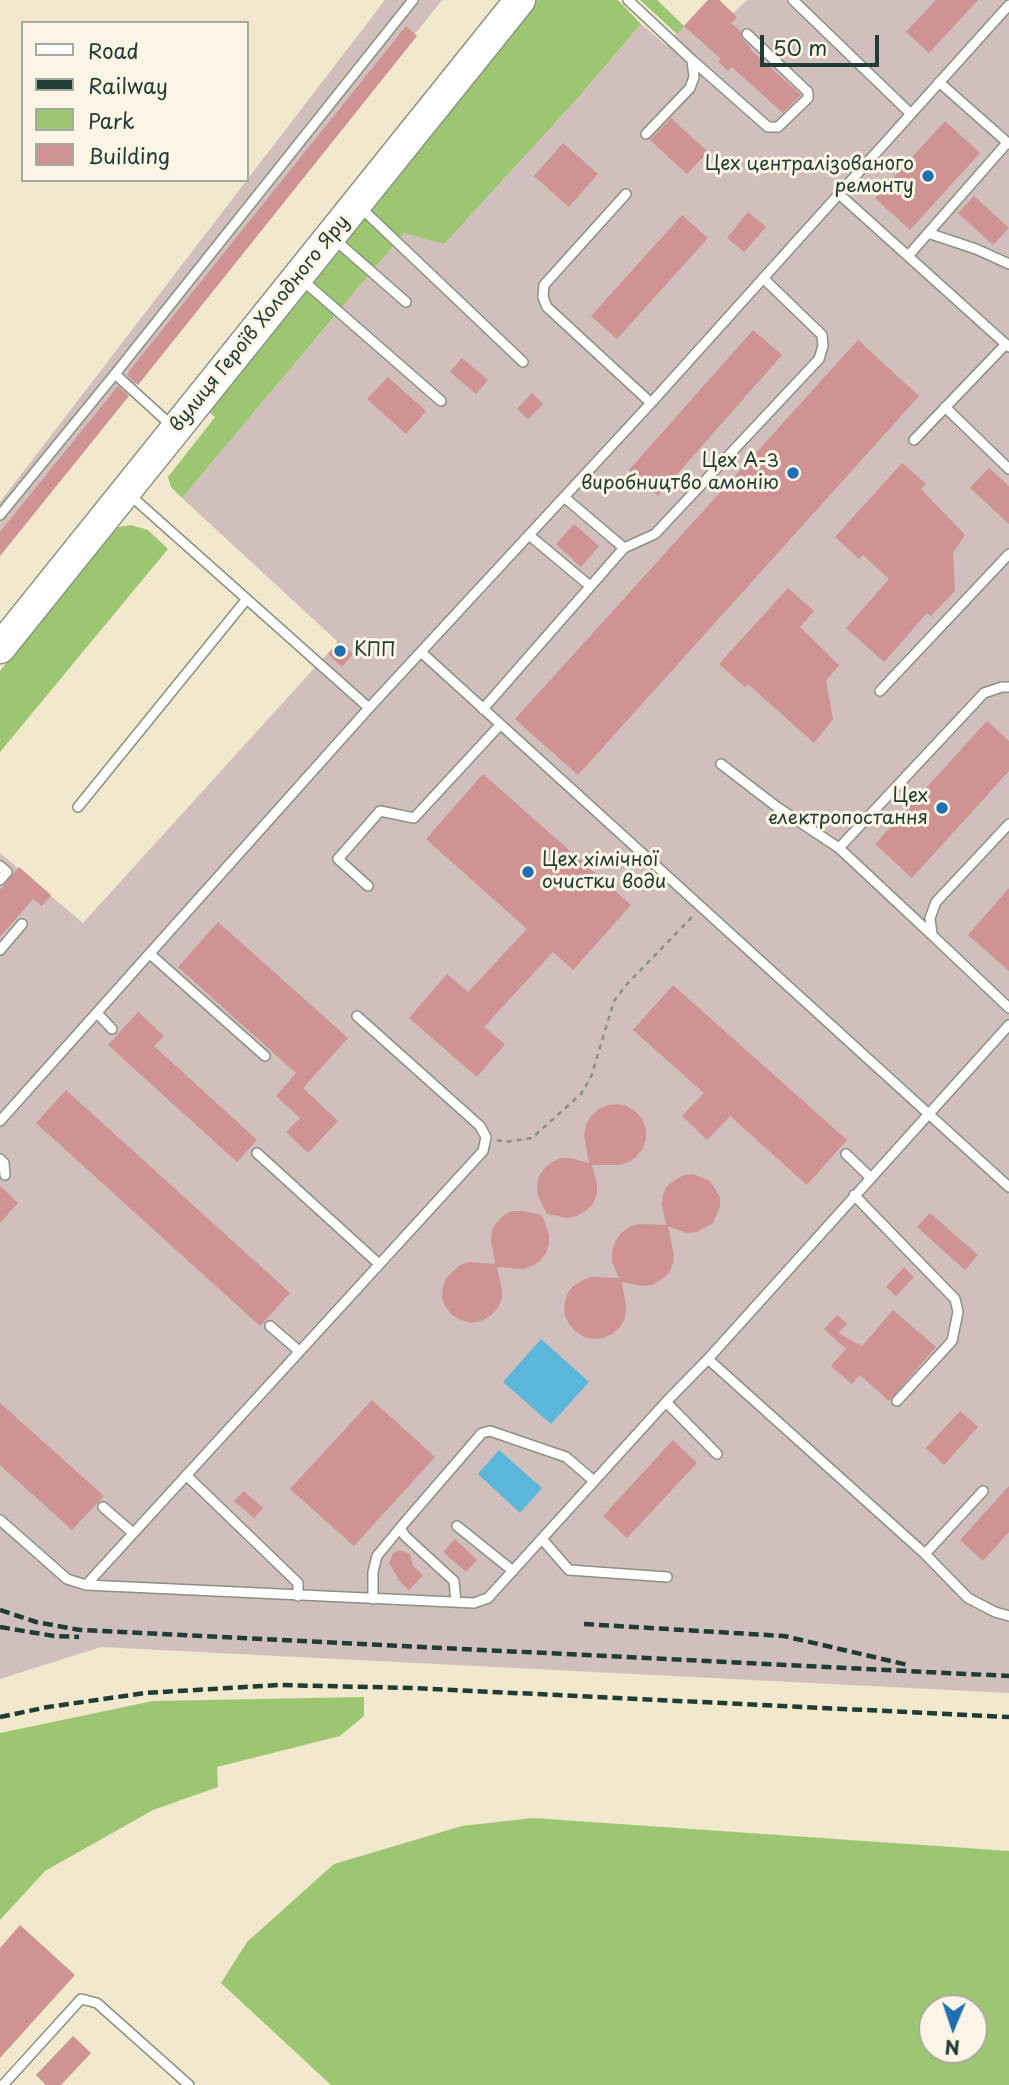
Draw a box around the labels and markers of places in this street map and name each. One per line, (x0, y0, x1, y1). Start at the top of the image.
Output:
place label: Цех централізованого ремонту (705, 154, 914, 198)
marker: Цех централізованого ремонту (920, 168, 936, 184)
place label: Цех А-3 виробництво амонію (581, 451, 779, 495)
marker: Цех А-3 виробництво амонію (785, 465, 801, 481)
place label: КПП (354, 640, 396, 662)
marker: КПП (332, 643, 348, 659)
place label: Цех електропостання (768, 786, 928, 830)
marker: Цех електропостання (934, 800, 950, 816)
place label: Цех хімічної очистки води (542, 850, 666, 894)
marker: Цех хімічної очистки води (520, 864, 536, 880)

